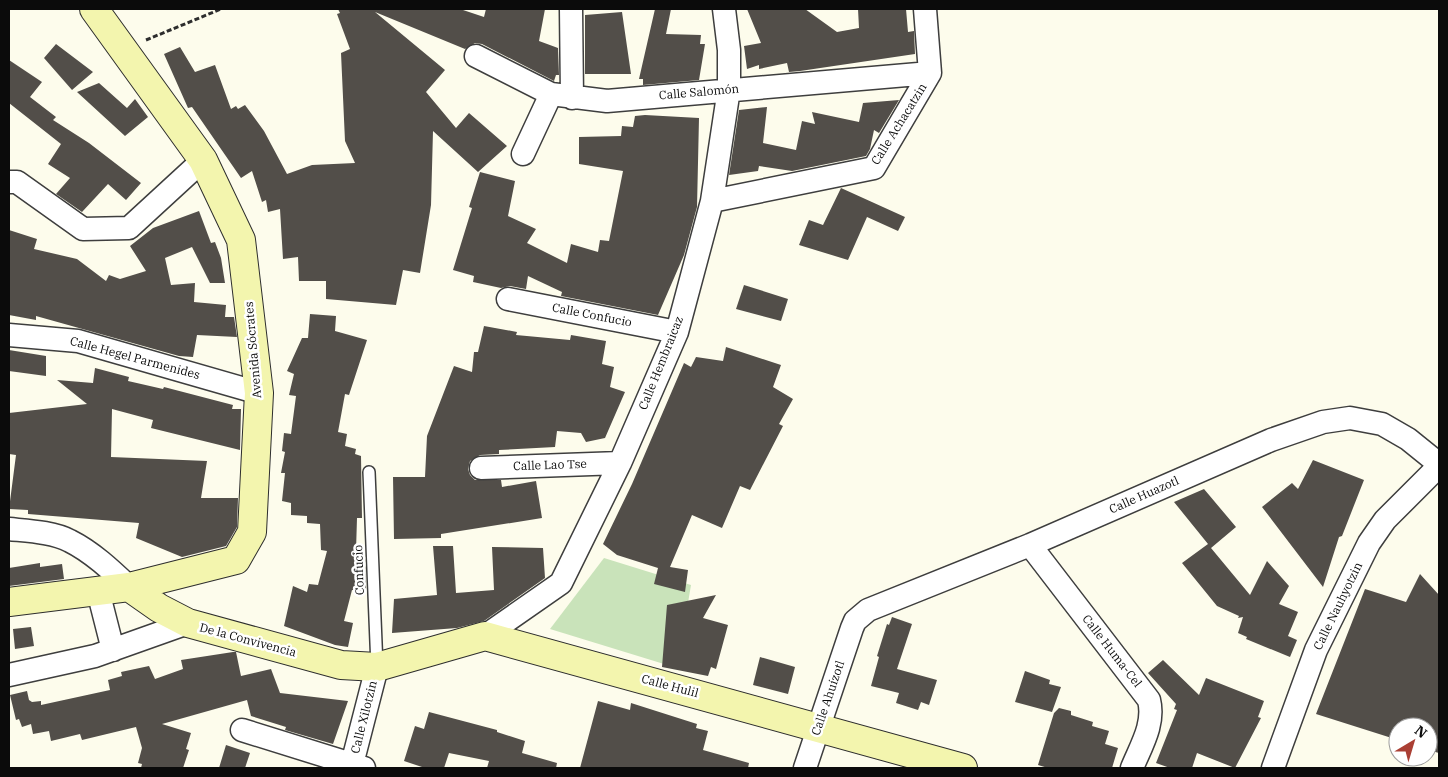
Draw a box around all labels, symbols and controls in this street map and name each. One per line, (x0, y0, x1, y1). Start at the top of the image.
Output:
street label: Calle Salomón (658, 80, 740, 102)
street label: Calle Achacatzin (867, 80, 930, 167)
street label: Calle Confucio (551, 299, 634, 330)
street label: Avenida Sócrates (241, 301, 264, 399)
street label: Calle Hembraicaz (635, 314, 686, 412)
street label: Calle Hegel Parmenides (69, 333, 202, 382)
street label: Calle Lao Tse (513, 456, 587, 473)
street label: Calle Huazotl (1107, 472, 1181, 517)
street label: Confucio (350, 544, 367, 595)
street label: Calle Nauhyotzin (1310, 559, 1365, 652)
street label: Calle Huma-Cel (1079, 611, 1146, 690)
street label: De la Convivencia (198, 619, 299, 660)
street label: Calle Ahuízotl (808, 658, 847, 737)
street label: Calle Hulil (640, 671, 701, 700)
street label: Calle Xilotzin (347, 679, 380, 755)
north arrow (1388, 717, 1438, 767)
text: N (1411, 721, 1431, 742)

